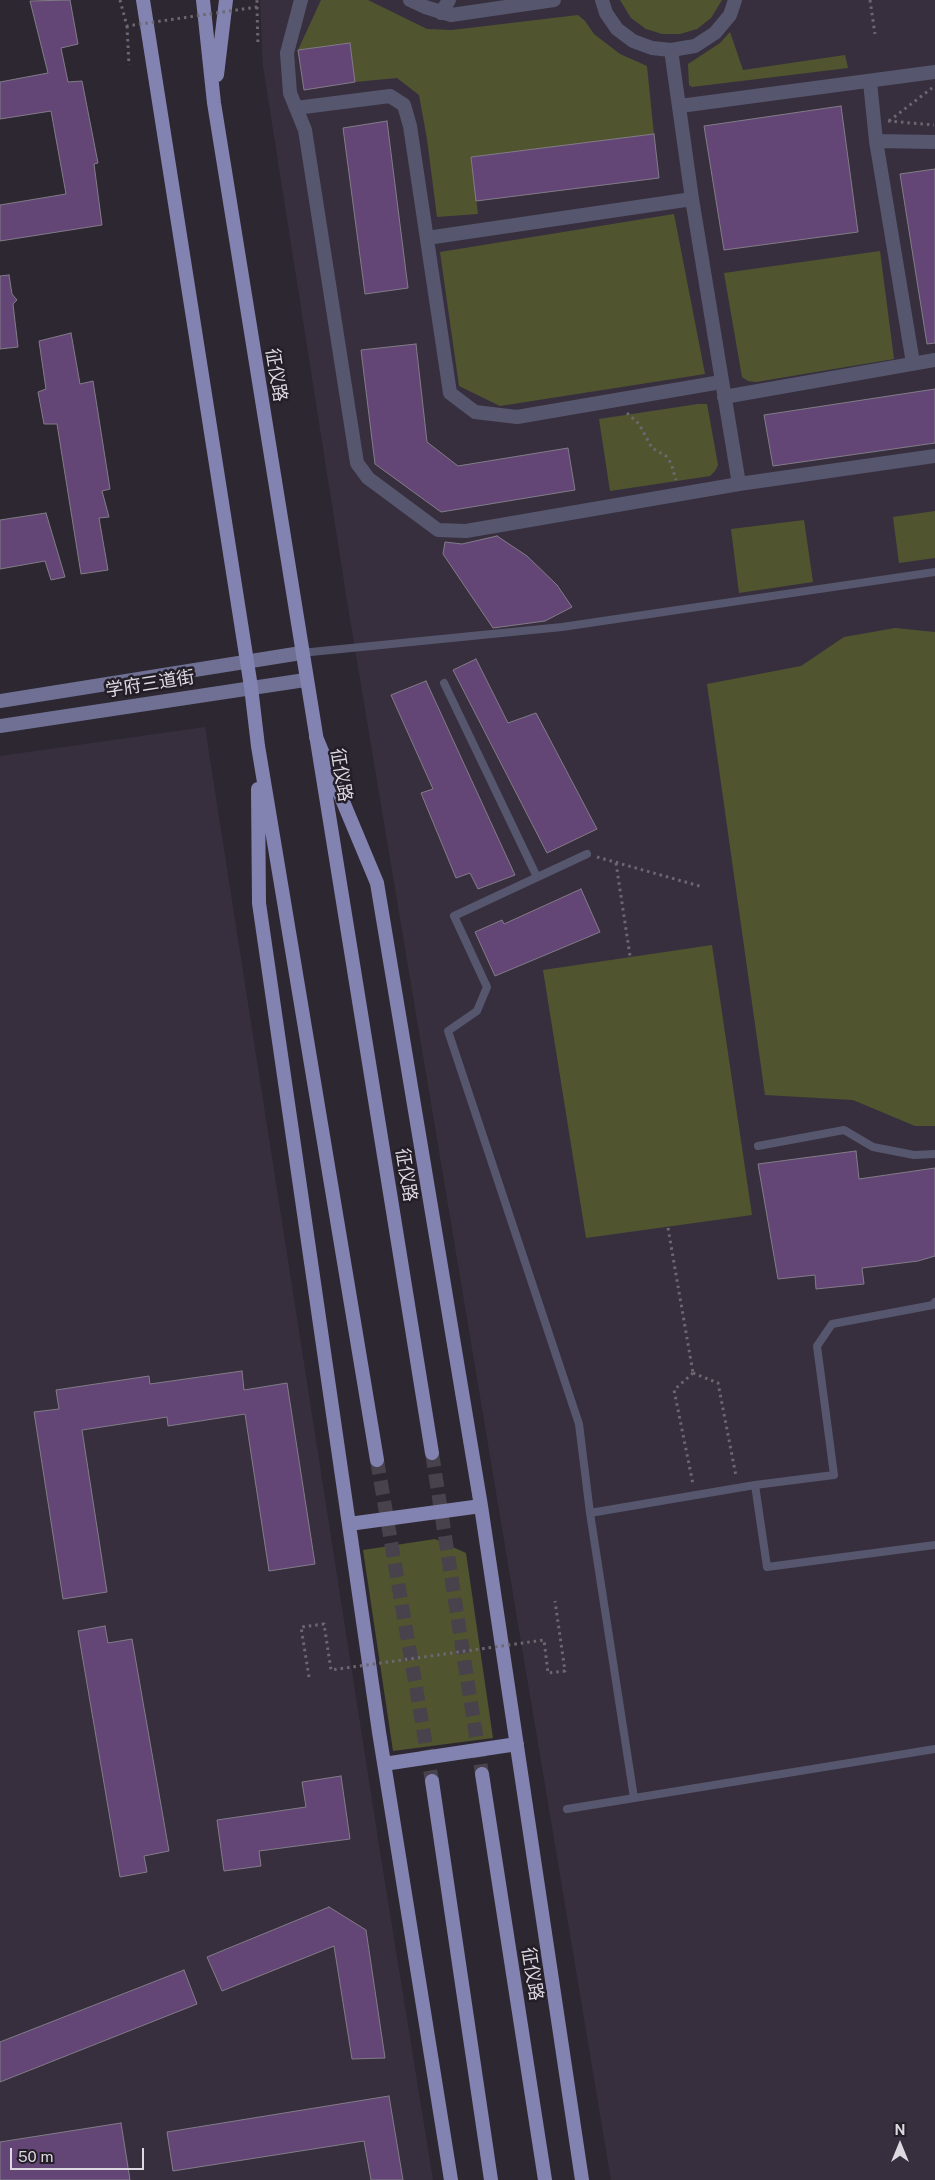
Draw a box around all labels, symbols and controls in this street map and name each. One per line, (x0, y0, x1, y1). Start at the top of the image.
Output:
street label: 征仪路 (261, 347, 291, 403)
street label: 学府三道街 (104, 666, 196, 702)
street label: 征仪路 (326, 747, 356, 803)
street label: 征仪路 (391, 1147, 421, 1203)
street label: 征仪路 (517, 1946, 547, 2002)
north arrow (875, 2120, 925, 2170)
text: N (895, 2122, 905, 2138)
scale bar (12, 2138, 146, 2170)
text: 50 m (18, 2148, 53, 2165)

